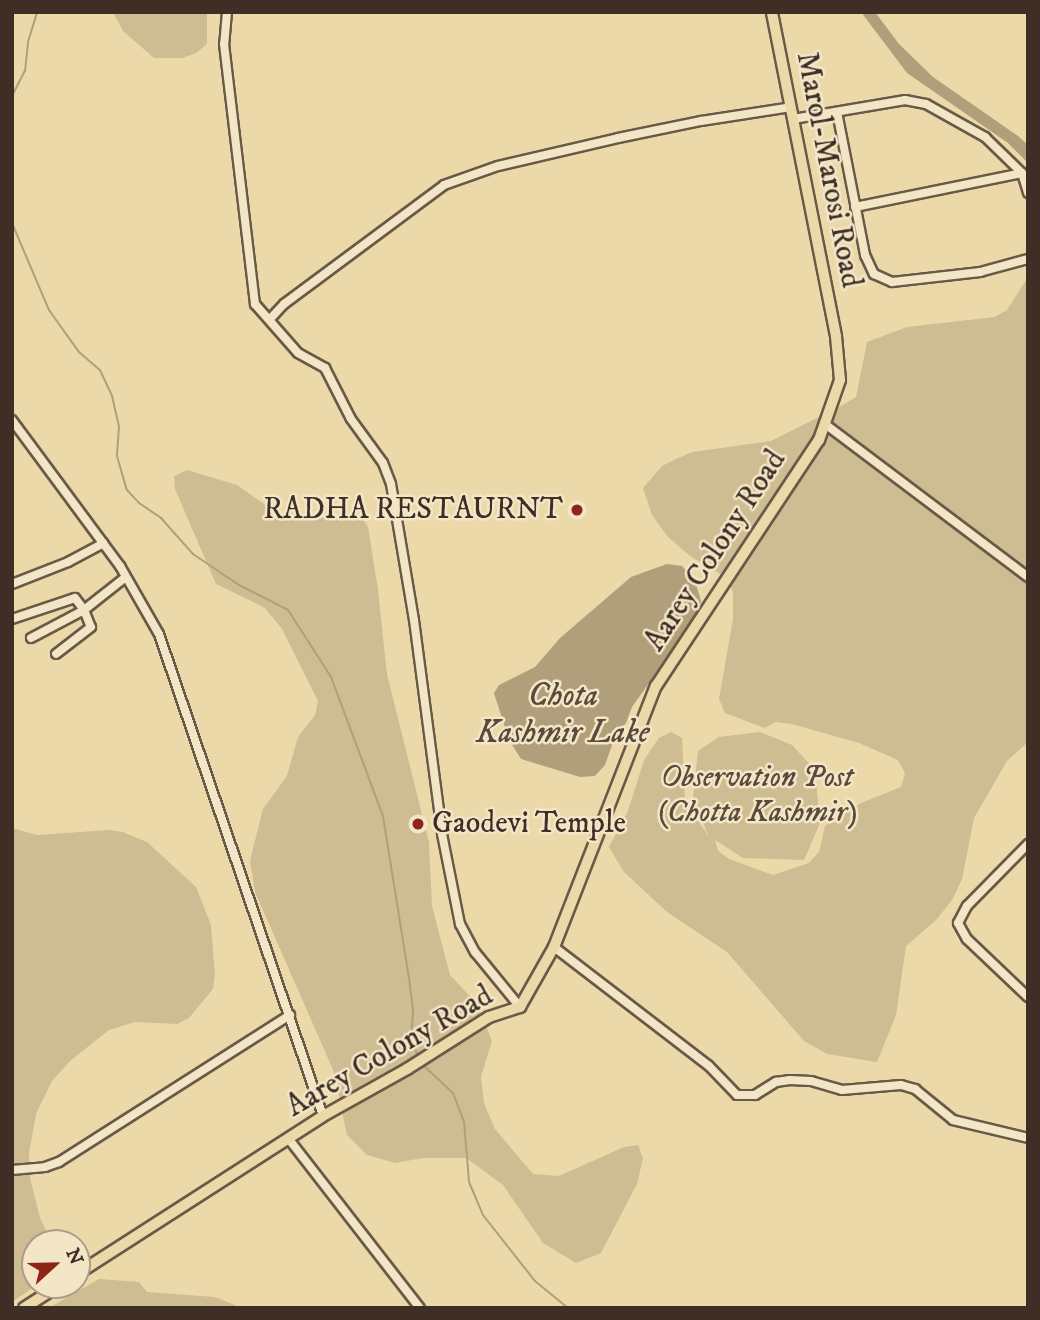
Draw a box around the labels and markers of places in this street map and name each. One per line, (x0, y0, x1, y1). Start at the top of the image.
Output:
place label: RADHA RESTAURNT (263, 492, 563, 528)
marker: RADHA RESTAURNT (569, 502, 585, 518)
place label: Gaodevi Temple (432, 806, 626, 842)
marker: Gaodevi Temple (410, 816, 426, 832)

